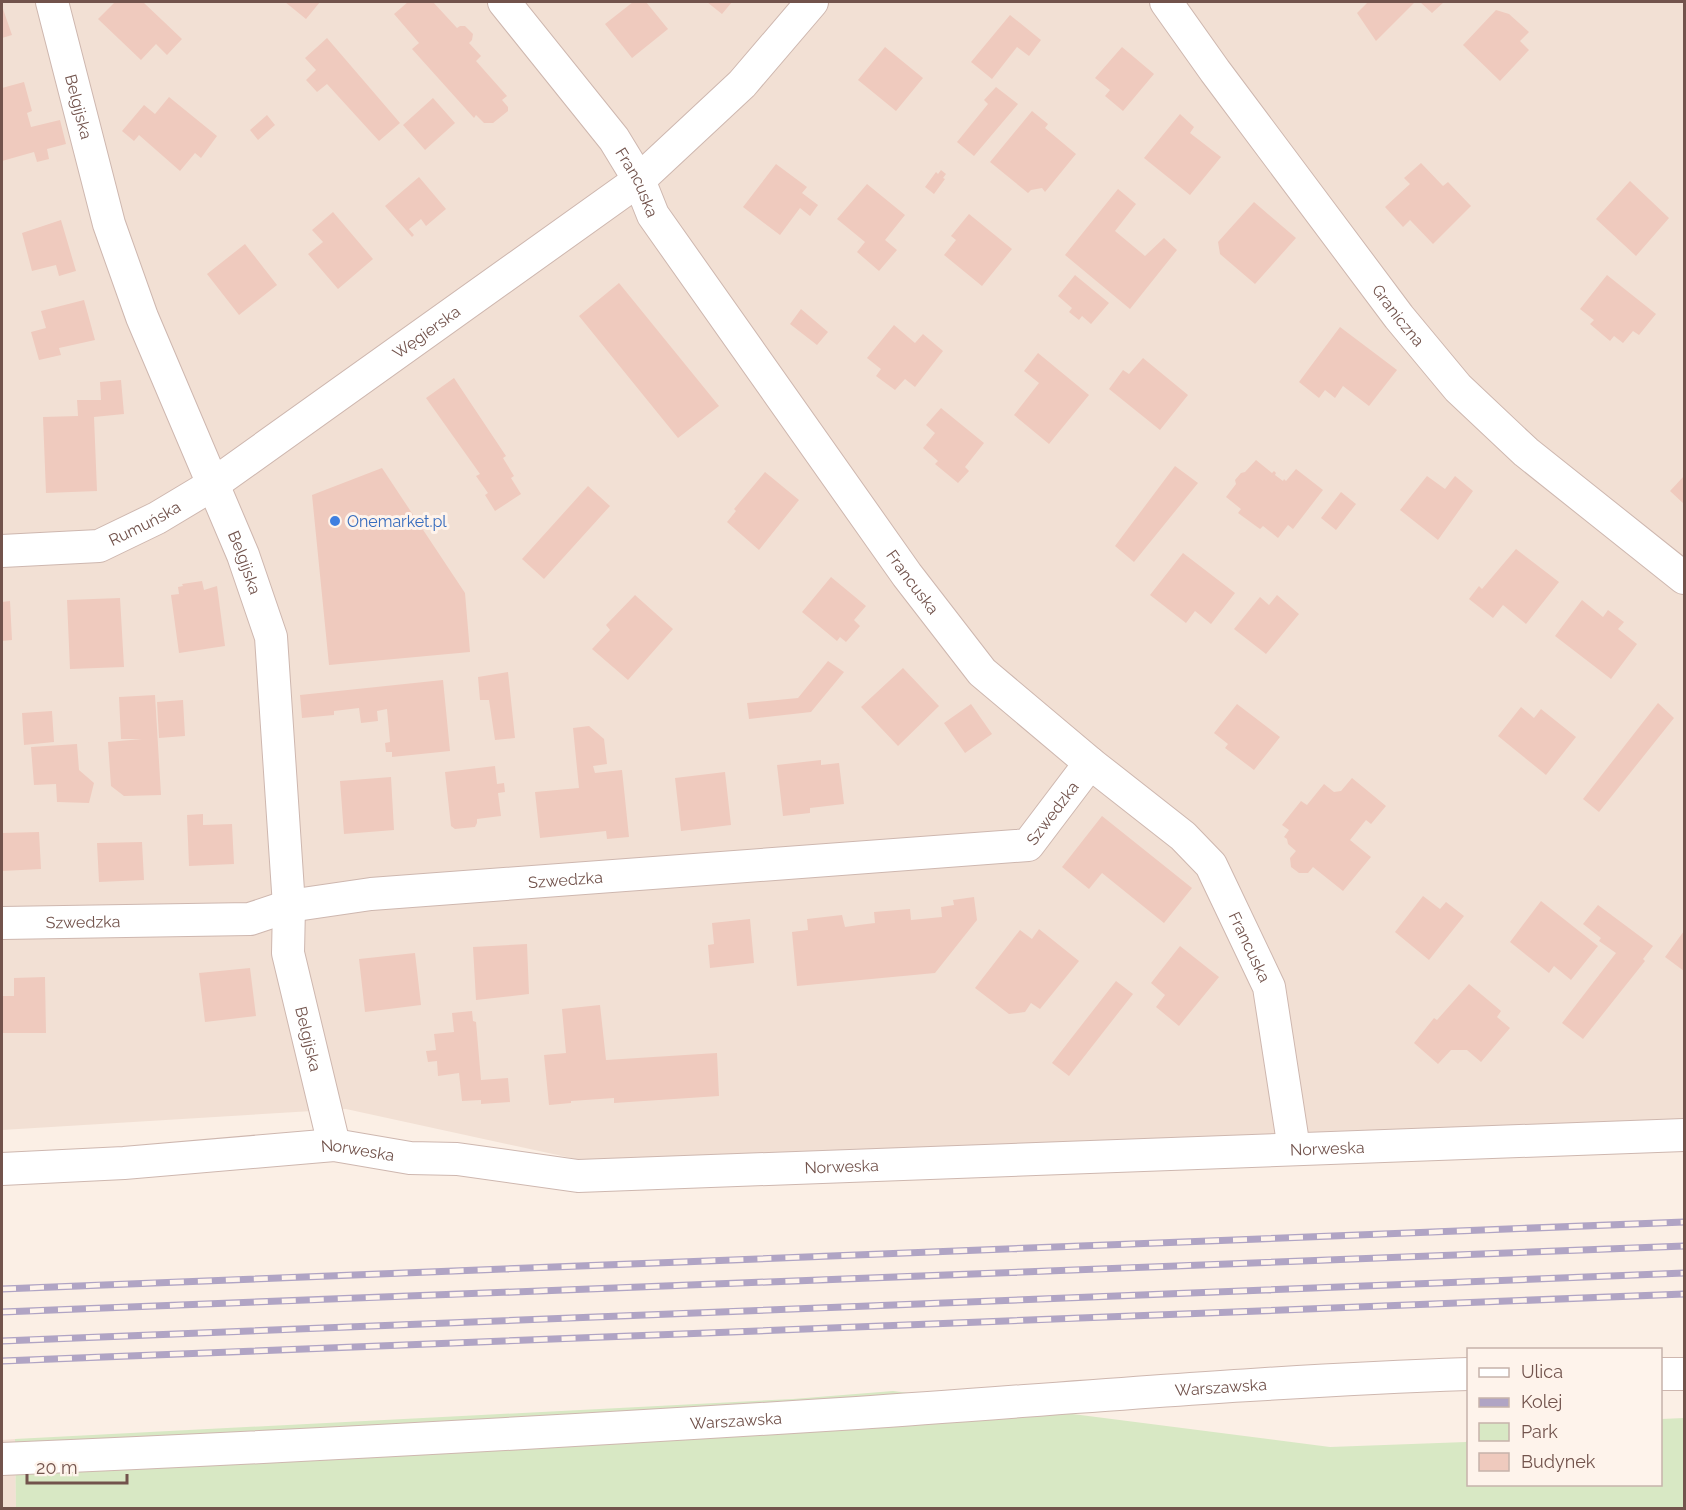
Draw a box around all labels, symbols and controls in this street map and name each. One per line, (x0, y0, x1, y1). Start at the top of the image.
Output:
street label: Belgijska (61, 72, 96, 141)
street label: Francuska (612, 144, 662, 220)
street label: Graniczna (1368, 280, 1429, 350)
street label: Węgierska (389, 301, 464, 362)
street label: Rumuńska (105, 497, 184, 549)
place label: Onemarket.pl (347, 512, 447, 531)
marker: Onemarket.pl (328, 514, 342, 528)
street label: Belgijska (224, 528, 265, 597)
street label: Francuska (883, 546, 943, 618)
street label: Szwedzka (1022, 777, 1082, 849)
street label: Szwedzka (527, 867, 603, 892)
street label: Francuska (1225, 909, 1275, 985)
street label: Szwedzka (45, 912, 121, 932)
street label: Belgijska (292, 1004, 326, 1073)
street label: Norweska (320, 1135, 396, 1165)
street label: Norweska (1290, 1137, 1365, 1159)
street label: Norweska (804, 1155, 879, 1177)
legend (1467, 1348, 1662, 1486)
text: Ulica (1521, 1361, 1563, 1382)
street label: Warszawska (1174, 1374, 1267, 1399)
text: Kolej (1521, 1391, 1562, 1412)
street label: Warszawska (689, 1408, 783, 1433)
text: Park (1521, 1421, 1558, 1442)
scale bar (27, 1447, 128, 1485)
text: Budynek (1521, 1451, 1596, 1472)
text: 20 m (36, 1457, 78, 1478)

